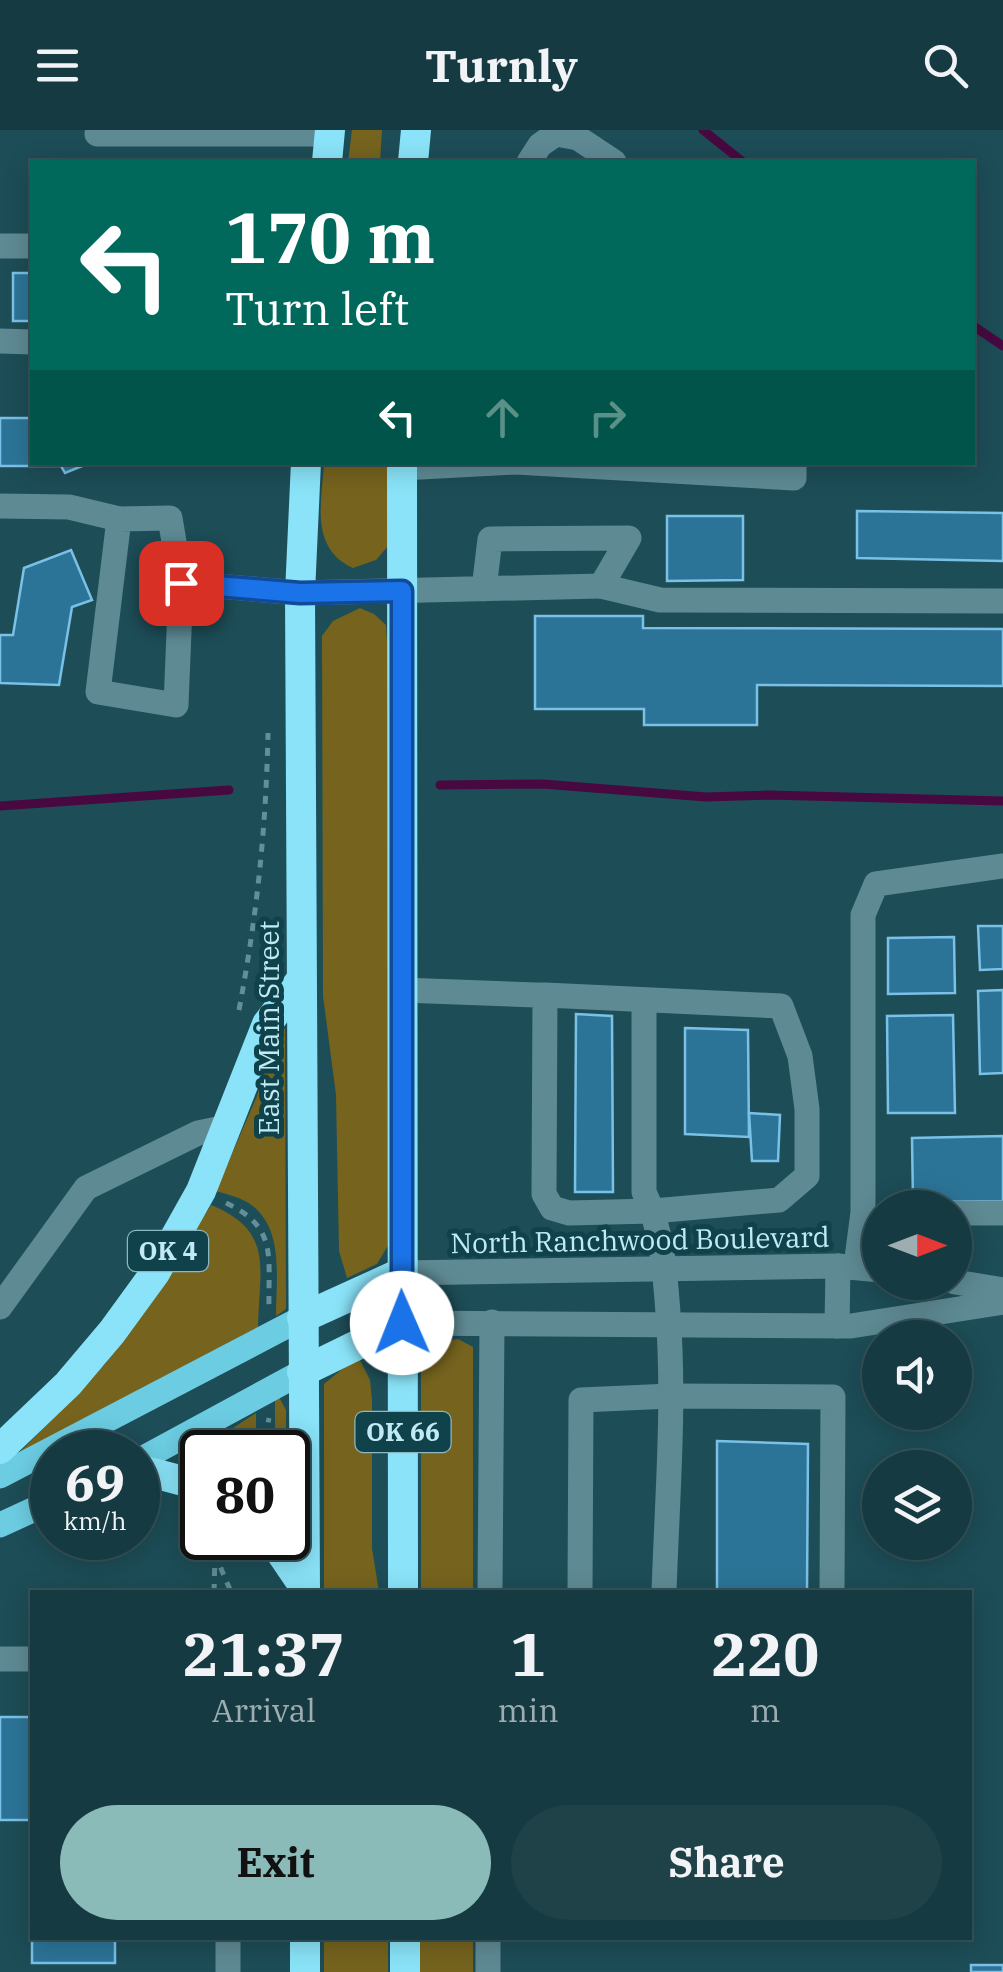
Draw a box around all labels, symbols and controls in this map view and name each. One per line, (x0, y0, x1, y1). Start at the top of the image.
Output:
text: Turnly (425, 36, 578, 94)
icon: menu (30, 38, 85, 93)
icon: search (918, 38, 973, 93)
text: 170 m (225, 191, 435, 282)
icon: left (60, 200, 190, 330)
text: Turn left (225, 279, 409, 337)
icon: left (370, 390, 425, 445)
icon: ahead (475, 390, 530, 445)
icon: right (580, 390, 635, 445)
pin (139, 541, 224, 626)
icon: arrive (154, 556, 209, 611)
street label: East Main Street (250, 921, 287, 1135)
north arrow (862, 1190, 972, 1300)
map controls (862, 1190, 972, 1560)
street label: North Ranchwood Boulevard (450, 1218, 830, 1261)
road number: OK 4 (128, 1231, 208, 1271)
position arrow (350, 1271, 454, 1375)
button: sound (862, 1320, 972, 1430)
road number: OK 66 (356, 1412, 450, 1452)
speed limit sign: 80 (180, 1430, 310, 1560)
text: 69 (65, 1450, 125, 1515)
button: layers (862, 1450, 972, 1560)
text: km/h (63, 1504, 127, 1537)
text: 21:37 (183, 1614, 345, 1693)
text: 1 (510, 1614, 546, 1693)
text: 220 (711, 1614, 819, 1693)
text: Arrival (212, 1689, 316, 1731)
text: min (498, 1689, 559, 1731)
text: m (750, 1689, 781, 1731)
button: Exit (60, 1805, 491, 1920)
button: Share (511, 1805, 942, 1920)

